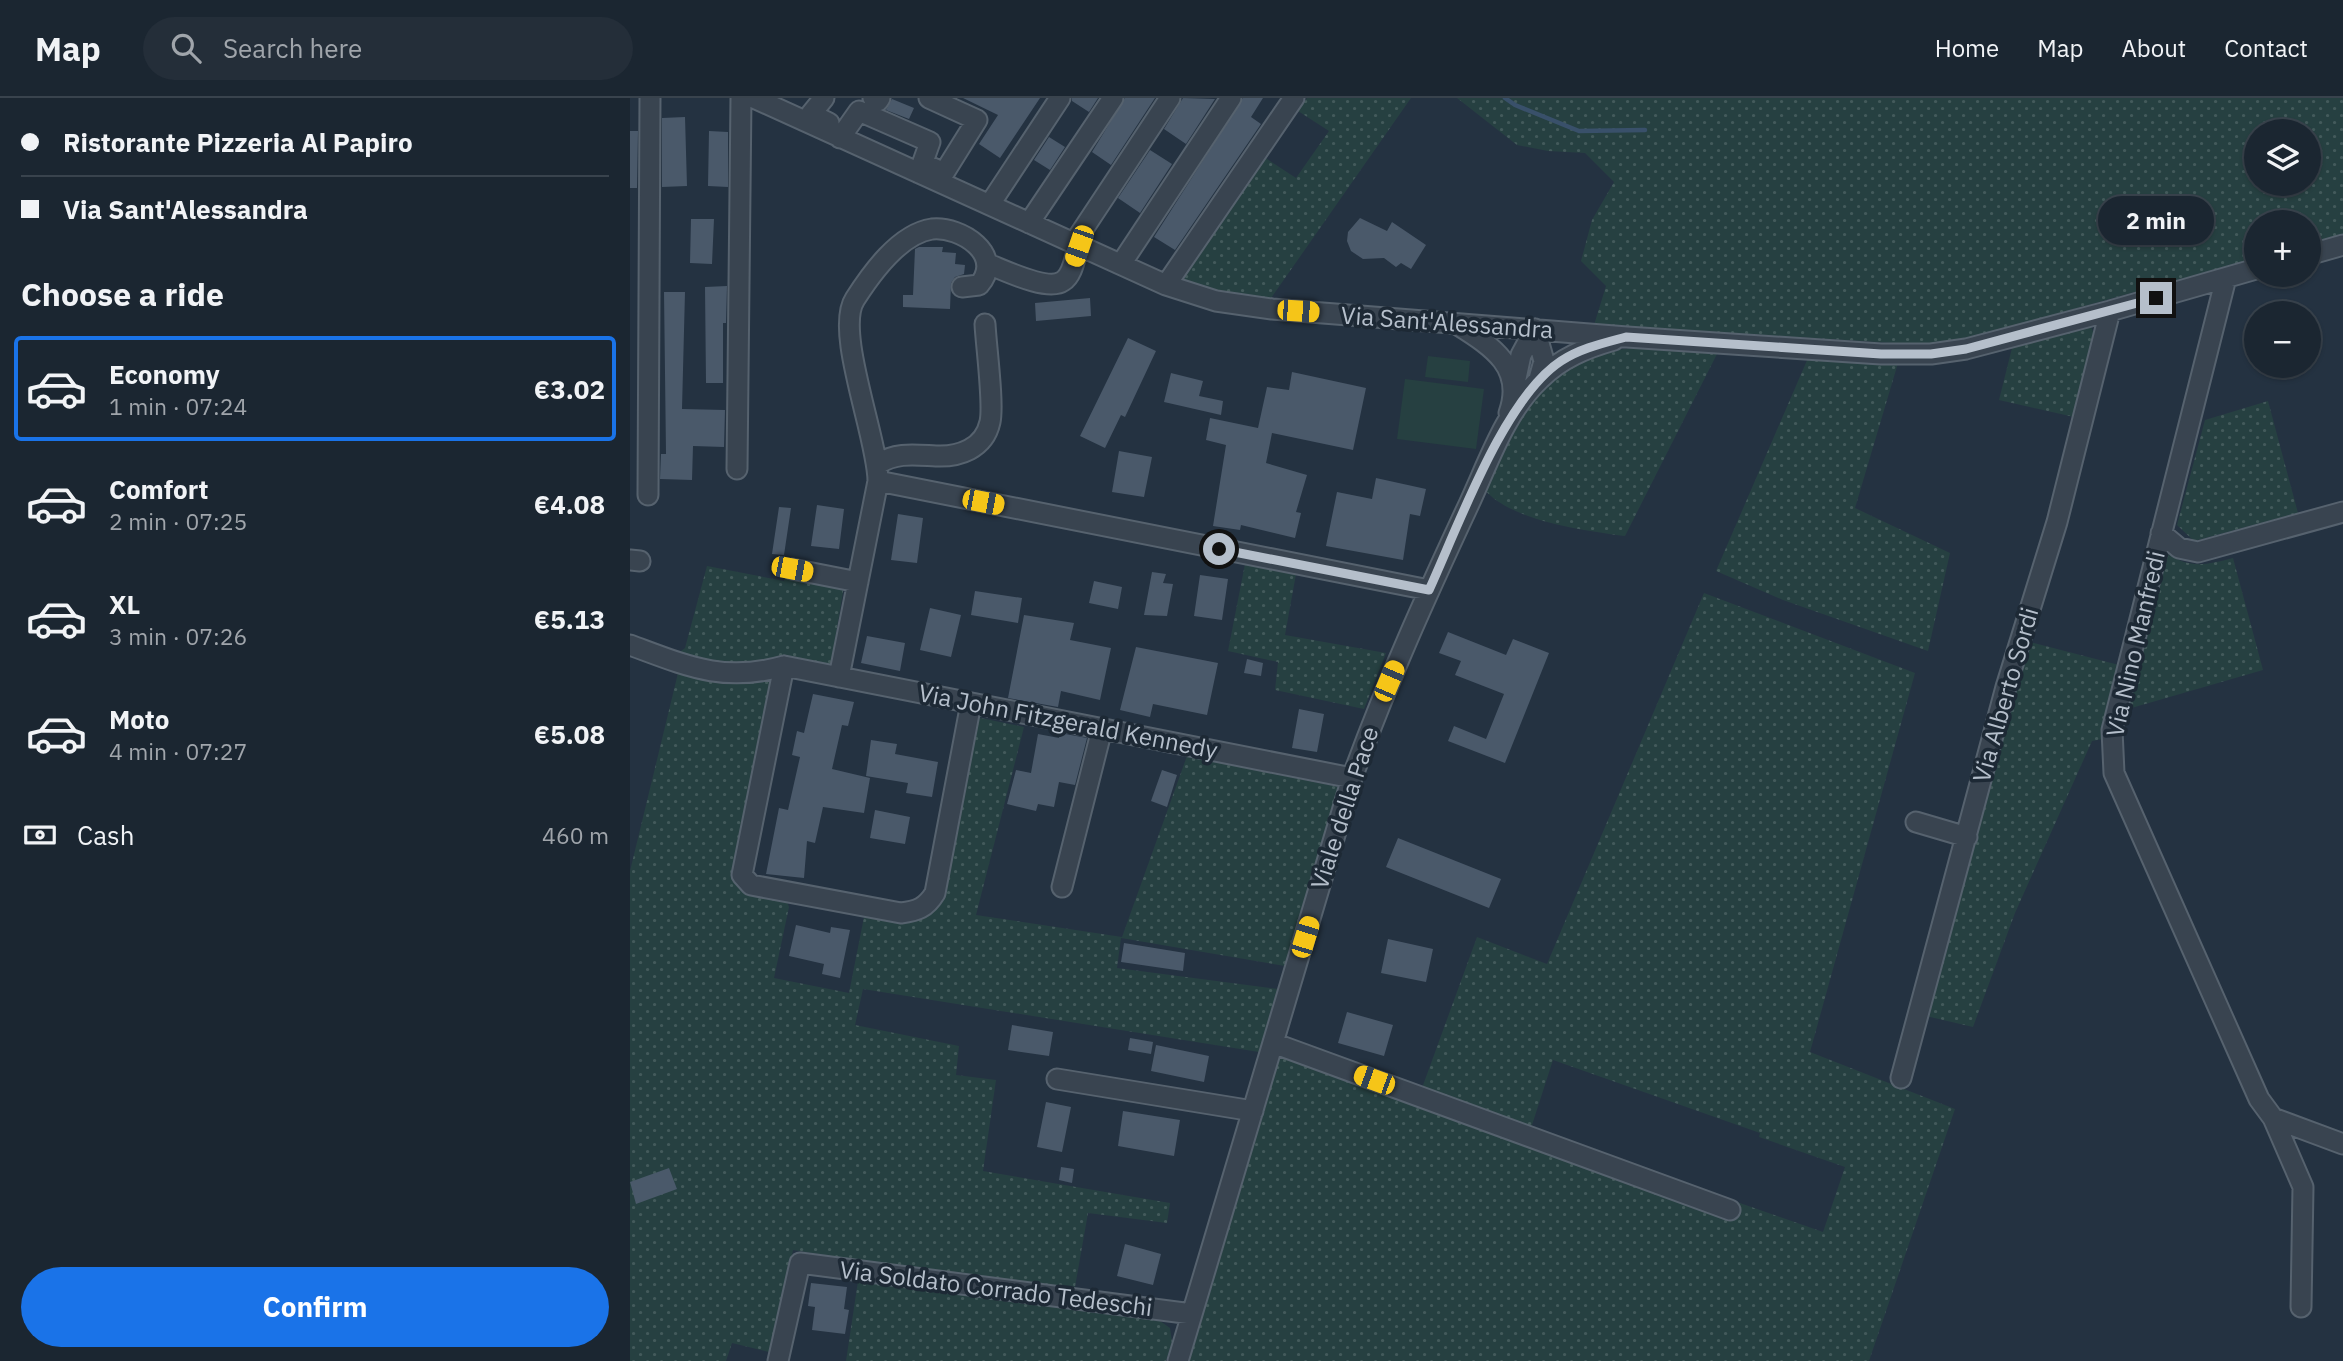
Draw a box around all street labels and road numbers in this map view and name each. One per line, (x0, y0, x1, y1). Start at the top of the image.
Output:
street label: Via Sant'Alessandra (1340, 299, 1554, 345)
street label: Via Nino Manfredi (2098, 547, 2172, 740)
street label: Via Alberto Sordi (1965, 604, 2045, 786)
street label: Via John Fitzgerald Kennedy (916, 676, 1221, 766)
street label: Viale della Pace (1303, 722, 1385, 893)
street label: Via Soldato Corrado Tedeschi (838, 1253, 1154, 1323)

